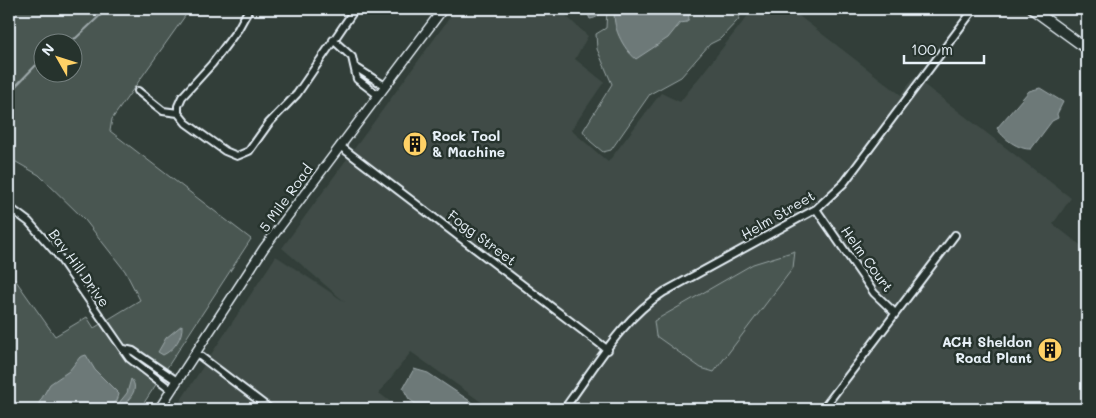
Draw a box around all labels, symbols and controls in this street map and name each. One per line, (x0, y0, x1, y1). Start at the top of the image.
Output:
north arrow (32, 32, 82, 82)
scale bar (904, 32, 984, 64)
text: N (37, 39, 58, 60)
text: 100 m (911, 39, 953, 59)
place label: Rock Tool & Machine (432, 126, 505, 161)
building icon: Rock Tool & Machine (402, 131, 428, 157)
street label: 5 Mile Road (255, 160, 317, 235)
street label: Helm Street (737, 186, 818, 243)
street label: Fogg Street (444, 206, 521, 270)
street label: Helm Court (837, 222, 898, 295)
street label: Bay Hill Drive (45, 225, 114, 310)
place label: ACH Sheldon Road Plant (942, 332, 1032, 367)
building icon: ACH Sheldon Road Plant (1037, 337, 1063, 363)

